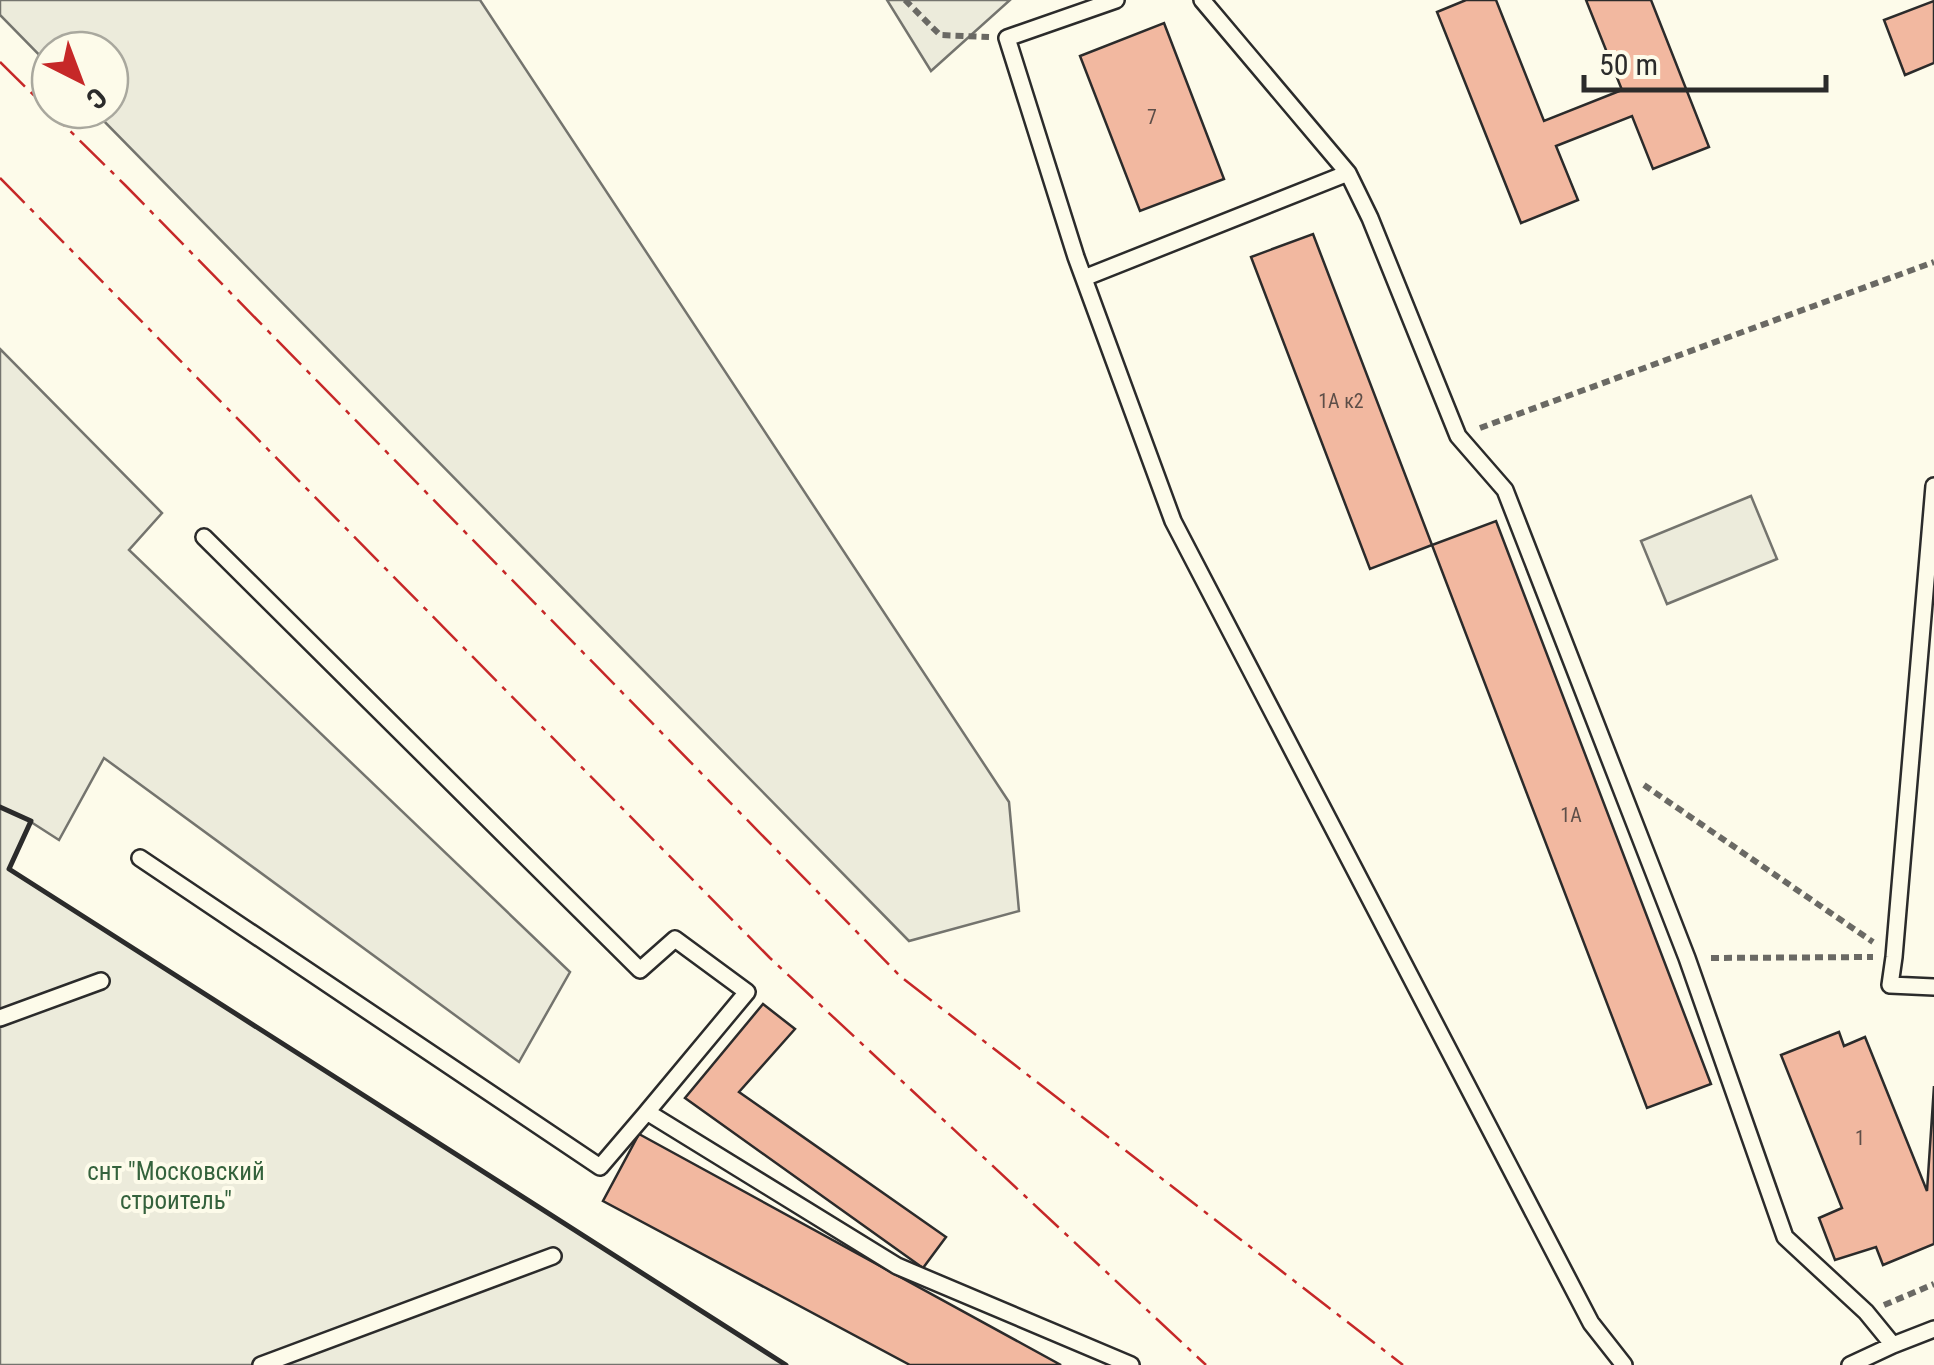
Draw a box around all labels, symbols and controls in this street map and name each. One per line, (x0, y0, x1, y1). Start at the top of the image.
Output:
north arrow (30, 30, 130, 130)
scale bar (1584, 30, 1826, 92)
text: 50 m (1599, 47, 1658, 82)
text: С (79, 81, 113, 116)
house number: 7 (1147, 105, 1157, 129)
house number: 1А к2 (1318, 389, 1364, 413)
house number: 1А (1560, 803, 1582, 827)
house number: 1 (1855, 1126, 1865, 1150)
park label: снт "Московский строитель" (87, 1157, 265, 1215)

